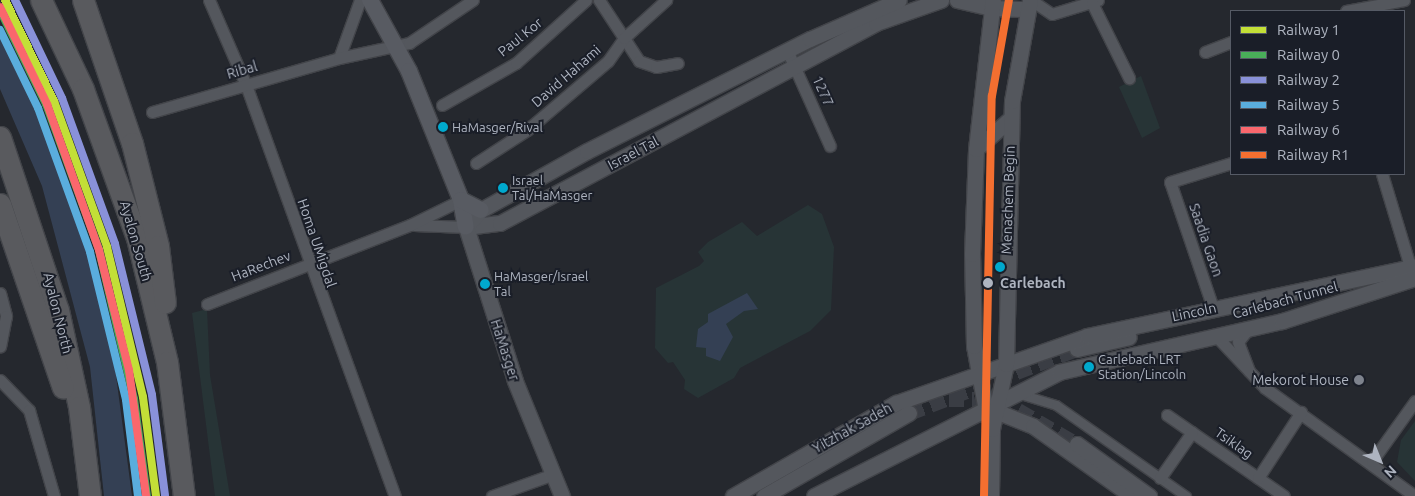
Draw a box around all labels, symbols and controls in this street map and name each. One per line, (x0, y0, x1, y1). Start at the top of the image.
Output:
legend (1230, 10, 1405, 175)
street label: Paul Kor (494, 14, 546, 60)
text: Railway 1 (1277, 21, 1340, 38)
street label: David Hahami (528, 41, 604, 111)
text: Railway 0 (1277, 46, 1340, 63)
street label: Ribal (225, 58, 259, 82)
text: Railway 2 (1277, 71, 1340, 88)
street label: 1277 (809, 73, 837, 109)
text: Railway 5 (1277, 96, 1340, 113)
place label: HaMasger/Rival (452, 119, 543, 135)
text: Railway 6 (1277, 121, 1340, 138)
marker: HaMasger/Rival (438, 122, 448, 132)
street label: Israel Tal (605, 133, 661, 173)
street label: Menachem Begin (998, 145, 1018, 255)
text: Railway R1 (1277, 146, 1349, 163)
place label: Israel Tal/HaMasger (512, 173, 593, 204)
marker: Israel Tal/HaMasger (498, 183, 508, 193)
street label: Homa UMigdal (294, 196, 340, 290)
street label: Ayalon South (116, 199, 156, 283)
street label: Saadia Gaon (1186, 201, 1226, 279)
street label: HaRechev (229, 247, 293, 285)
unlabelled marker (995, 262, 1005, 272)
place label: HaMasger/Israel Tal (494, 269, 588, 300)
street label: Ayalon North (40, 271, 76, 355)
marker: Carlebach (979, 274, 997, 292)
place label: Carlebach (1000, 275, 1066, 291)
street label: Carlebach Tunnel (1230, 278, 1340, 322)
marker: HaMasger/Israel Tal (480, 279, 490, 289)
street label: Lincoln (1170, 299, 1218, 325)
street label: HaMasger (487, 317, 523, 383)
place label: Carlebach LRT Station/Lincoln (1098, 352, 1186, 383)
marker: Carlebach LRT Station/Lincoln (1084, 362, 1094, 372)
place label: Mekorot House (1252, 372, 1349, 388)
marker: Mekorot House (1353, 374, 1365, 386)
street label: Yitzhak Sadeh (809, 399, 895, 457)
street label: Tsiklag (1212, 424, 1256, 462)
north arrow (1355, 436, 1405, 486)
text: N (1381, 462, 1400, 481)

